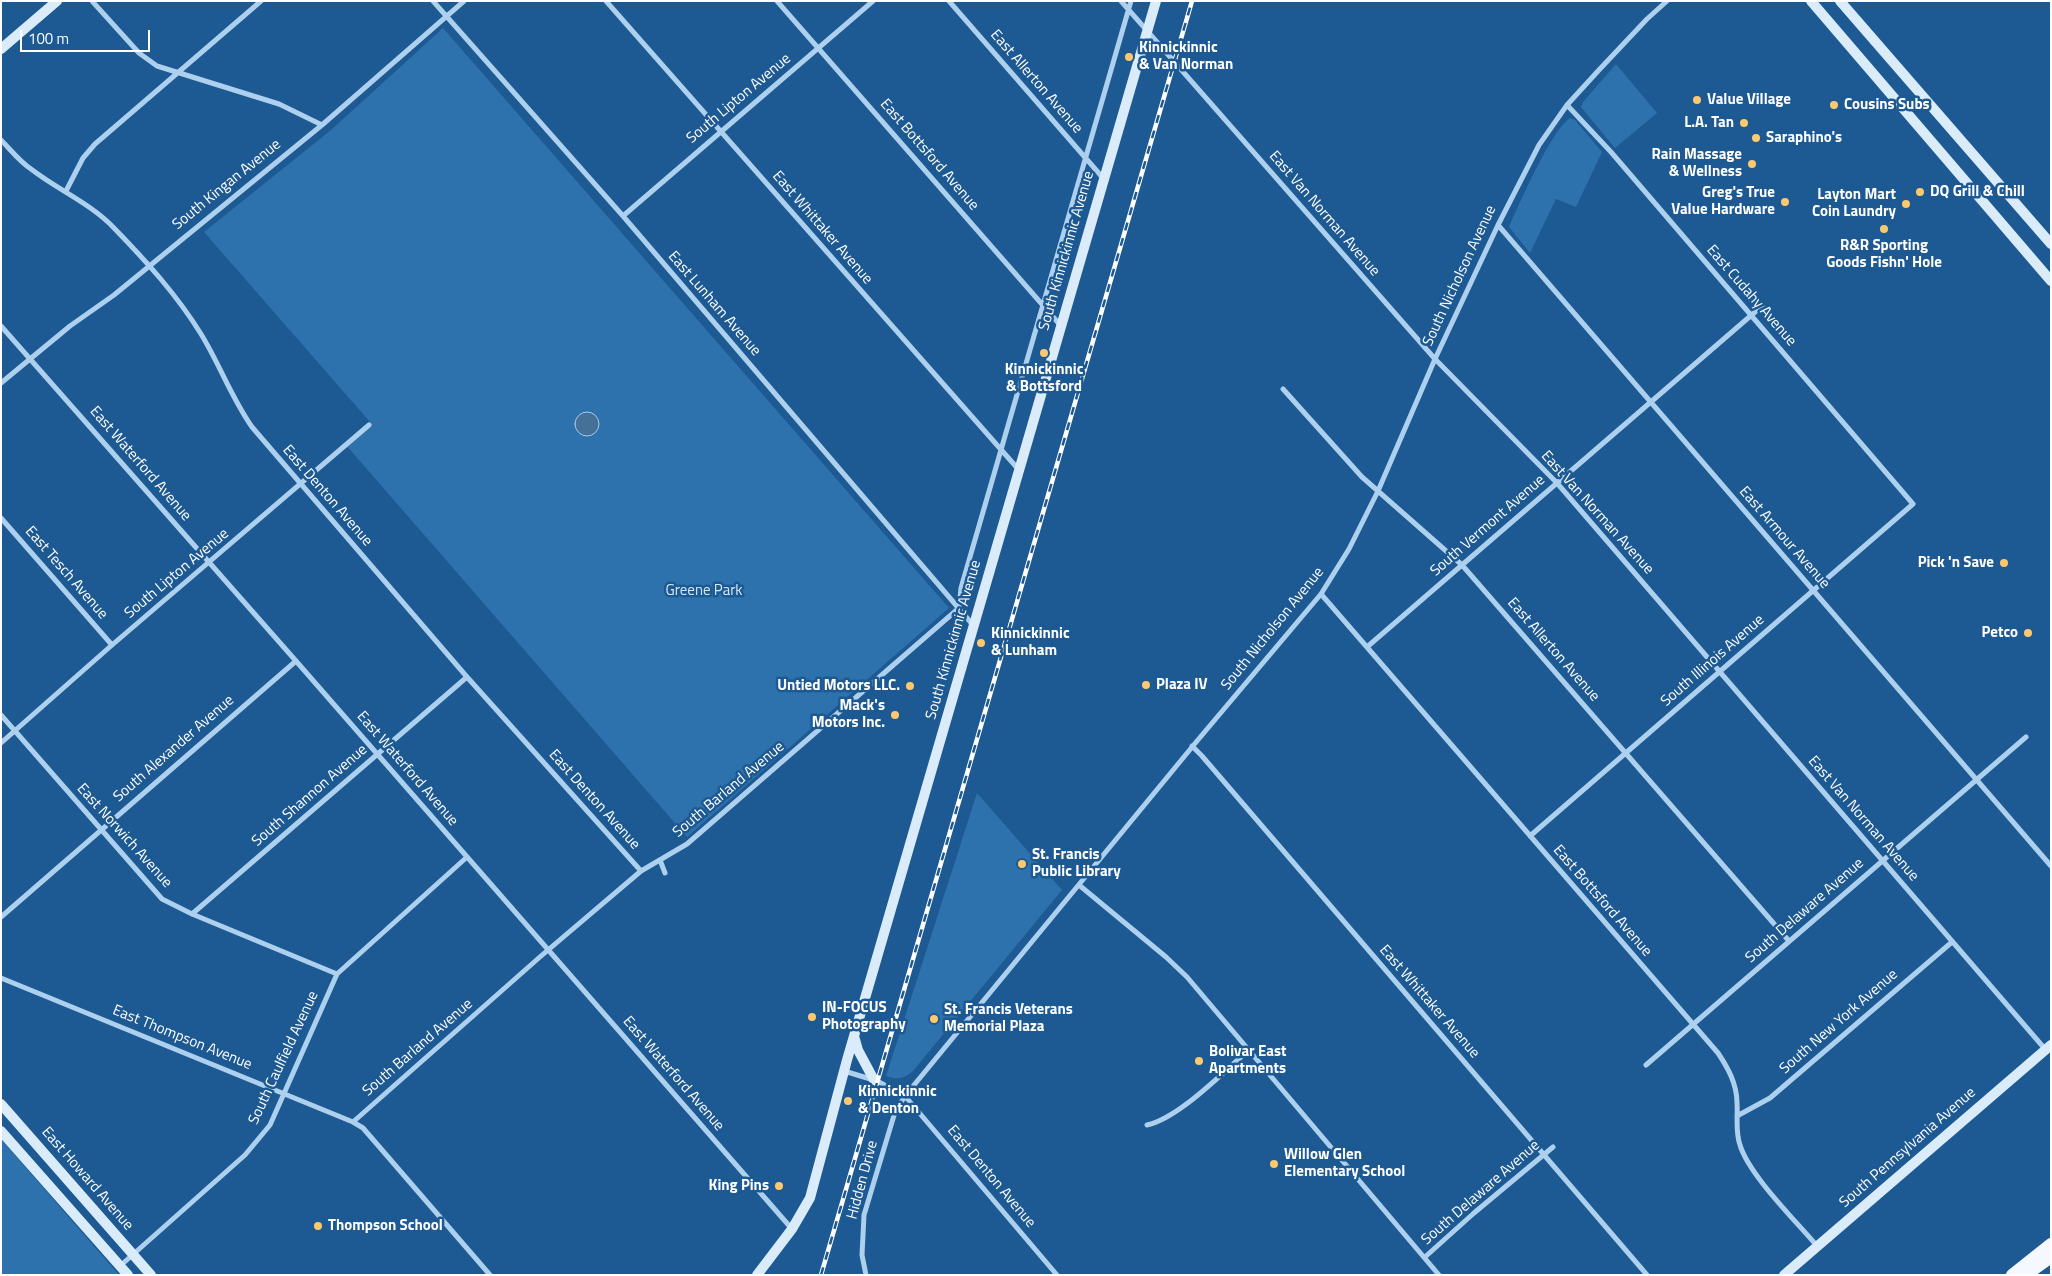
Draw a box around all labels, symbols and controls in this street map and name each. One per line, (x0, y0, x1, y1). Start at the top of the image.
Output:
scale bar (22, 20, 152, 52)
street label: East Allerton Avenue (986, 26, 1086, 138)
text: 100 m (28, 27, 69, 50)
place label: Kinnickinnic & Van Norman (1139, 39, 1233, 74)
street label: South Lipton Avenue (683, 50, 795, 148)
marker: Kinnickinnic & Van Norman (1123, 51, 1135, 63)
place label: Value Village (1707, 91, 1791, 109)
marker: Value Village (1691, 94, 1703, 106)
street label: East Bottsford Avenue (876, 96, 982, 214)
place label: Cousins Subs (1844, 96, 1930, 114)
marker: Cousins Subs (1828, 99, 1840, 111)
place label: L.A. Tan (1684, 114, 1734, 132)
marker: L.A. Tan (1738, 117, 1750, 129)
place label: Saraphino's (1766, 129, 1842, 147)
marker: Saraphino's (1750, 132, 1762, 144)
street label: South Kingan Avenue (169, 136, 285, 234)
place label: Rain Massage & Wellness (1652, 146, 1742, 181)
street label: East Van Norman Avenue (1265, 148, 1383, 280)
marker: Rain Massage & Wellness (1746, 158, 1758, 170)
street label: East Whittaker Avenue (768, 168, 876, 288)
street label: South Kinnickinnic Avenue (1036, 169, 1098, 333)
place label: DQ Grill & Chill (1930, 183, 2025, 201)
place label: Greg's True Value Hardware (1671, 184, 1775, 219)
place label: Layton Mart Coin Laundry (1812, 186, 1896, 221)
marker: DQ Grill & Chill (1914, 186, 1926, 198)
marker: Greg's True Value Hardware (1779, 196, 1791, 208)
marker: Layton Mart Coin Laundry (1900, 198, 1912, 210)
street label: South Nicholson Avenue (1419, 203, 1501, 349)
marker: R&R Sporting Goods Fishn' Hole (1878, 223, 1890, 235)
place label: R&R Sporting Goods Fishn' Hole (1826, 237, 1942, 272)
street label: East Cudahy Avenue (1702, 242, 1800, 350)
street label: East Lunham Avenue (664, 248, 764, 360)
marker: Kinnickinnic & Bottsford (1038, 347, 1050, 359)
place label: Kinnickinnic & Bottsford (1005, 361, 1083, 396)
street label: East Waterford Avenue (85, 403, 195, 525)
street label: East Denton Avenue (278, 442, 376, 550)
street label: East Van Norman Avenue (1537, 448, 1657, 578)
street label: South Vermont Avenue (1427, 471, 1549, 581)
street label: East Armour Avenue (1735, 483, 1833, 593)
street label: East Tesch Avenue (21, 523, 111, 623)
street label: South Lipton Avenue (121, 525, 233, 623)
place label: Pick 'n Save (1918, 554, 1994, 572)
marker: Pick 'n Save (1998, 557, 2010, 569)
street label: South Kinnickinnic Avenue (923, 558, 985, 722)
street label: South Nicholson Avenue (1218, 564, 1328, 694)
park label: Greene Park (665, 582, 743, 600)
street label: East Allerton Avenue (1503, 594, 1603, 706)
street label: South Illinois Avenue (1658, 611, 1768, 711)
place label: Petco (1981, 624, 2018, 642)
place label: Kinnickinnic & Lunham (991, 625, 1070, 660)
marker: Petco (2022, 627, 2034, 639)
marker: Kinnickinnic & Lunham (975, 637, 987, 649)
place label: Plaza IV (1156, 676, 1208, 694)
place label: Untied Motors LLC. (777, 677, 900, 695)
marker: Plaza IV (1140, 679, 1152, 691)
marker: Untied Motors LLC. (904, 680, 916, 692)
street label: South Alexander Avenue (110, 692, 238, 806)
place label: Mack's Motors Inc. (812, 697, 885, 732)
street label: East Waterford Avenue (352, 708, 462, 830)
marker: Mack's Motors Inc. (889, 709, 901, 721)
street label: South Barland Avenue (670, 738, 788, 842)
street label: South Shannon Avenue (249, 741, 371, 851)
street label: East Denton Avenue (544, 746, 644, 854)
street label: East Van Norman Avenue (1804, 753, 1922, 885)
street label: East Norwich Avenue (72, 780, 176, 892)
street label: East Bottsford Avenue (1549, 842, 1655, 960)
place label: St. Francis Public Library (1032, 846, 1121, 881)
street label: South Delaware Avenue (1742, 855, 1868, 967)
marker: St. Francis Public Library (1016, 858, 1028, 870)
street label: East Whittaker Avenue (1375, 942, 1483, 1062)
street label: South New York Avenue (1776, 966, 1902, 1078)
street label: South Caulfield Avenue (245, 988, 323, 1128)
street label: South Barland Avenue (359, 995, 477, 1101)
place label: IN-FOCUS Photography (822, 999, 906, 1034)
place label: St. Francis Veterans Memorial Plaza (944, 1001, 1073, 1036)
street label: East Thompson Avenue (110, 1002, 254, 1074)
marker: IN-FOCUS Photography (806, 1011, 818, 1023)
street label: East Waterford Avenue (618, 1013, 728, 1135)
marker: St. Francis Veterans Memorial Plaza (928, 1013, 940, 1025)
place label: Bolivar East Apartments (1209, 1043, 1286, 1078)
marker: Bolivar East Apartments (1193, 1055, 1205, 1067)
place label: Kinnickinnic & Denton (858, 1083, 937, 1118)
street label: South Pennsylvania Avenue (1836, 1084, 1980, 1212)
marker: Kinnickinnic & Denton (842, 1095, 854, 1107)
street label: East Denton Avenue (943, 1122, 1039, 1232)
street label: East Howard Avenue (37, 1124, 137, 1234)
street label: South Delaware Avenue (1418, 1137, 1544, 1249)
street label: Hidden Drive (844, 1139, 882, 1221)
place label: Willow Glen Elementary School (1284, 1146, 1405, 1181)
marker: Willow Glen Elementary School (1268, 1158, 1280, 1170)
place label: King Pins (709, 1177, 769, 1195)
marker: King Pins (773, 1180, 785, 1192)
place label: Thompson School (328, 1217, 443, 1235)
marker: Thompson School (312, 1220, 324, 1232)

